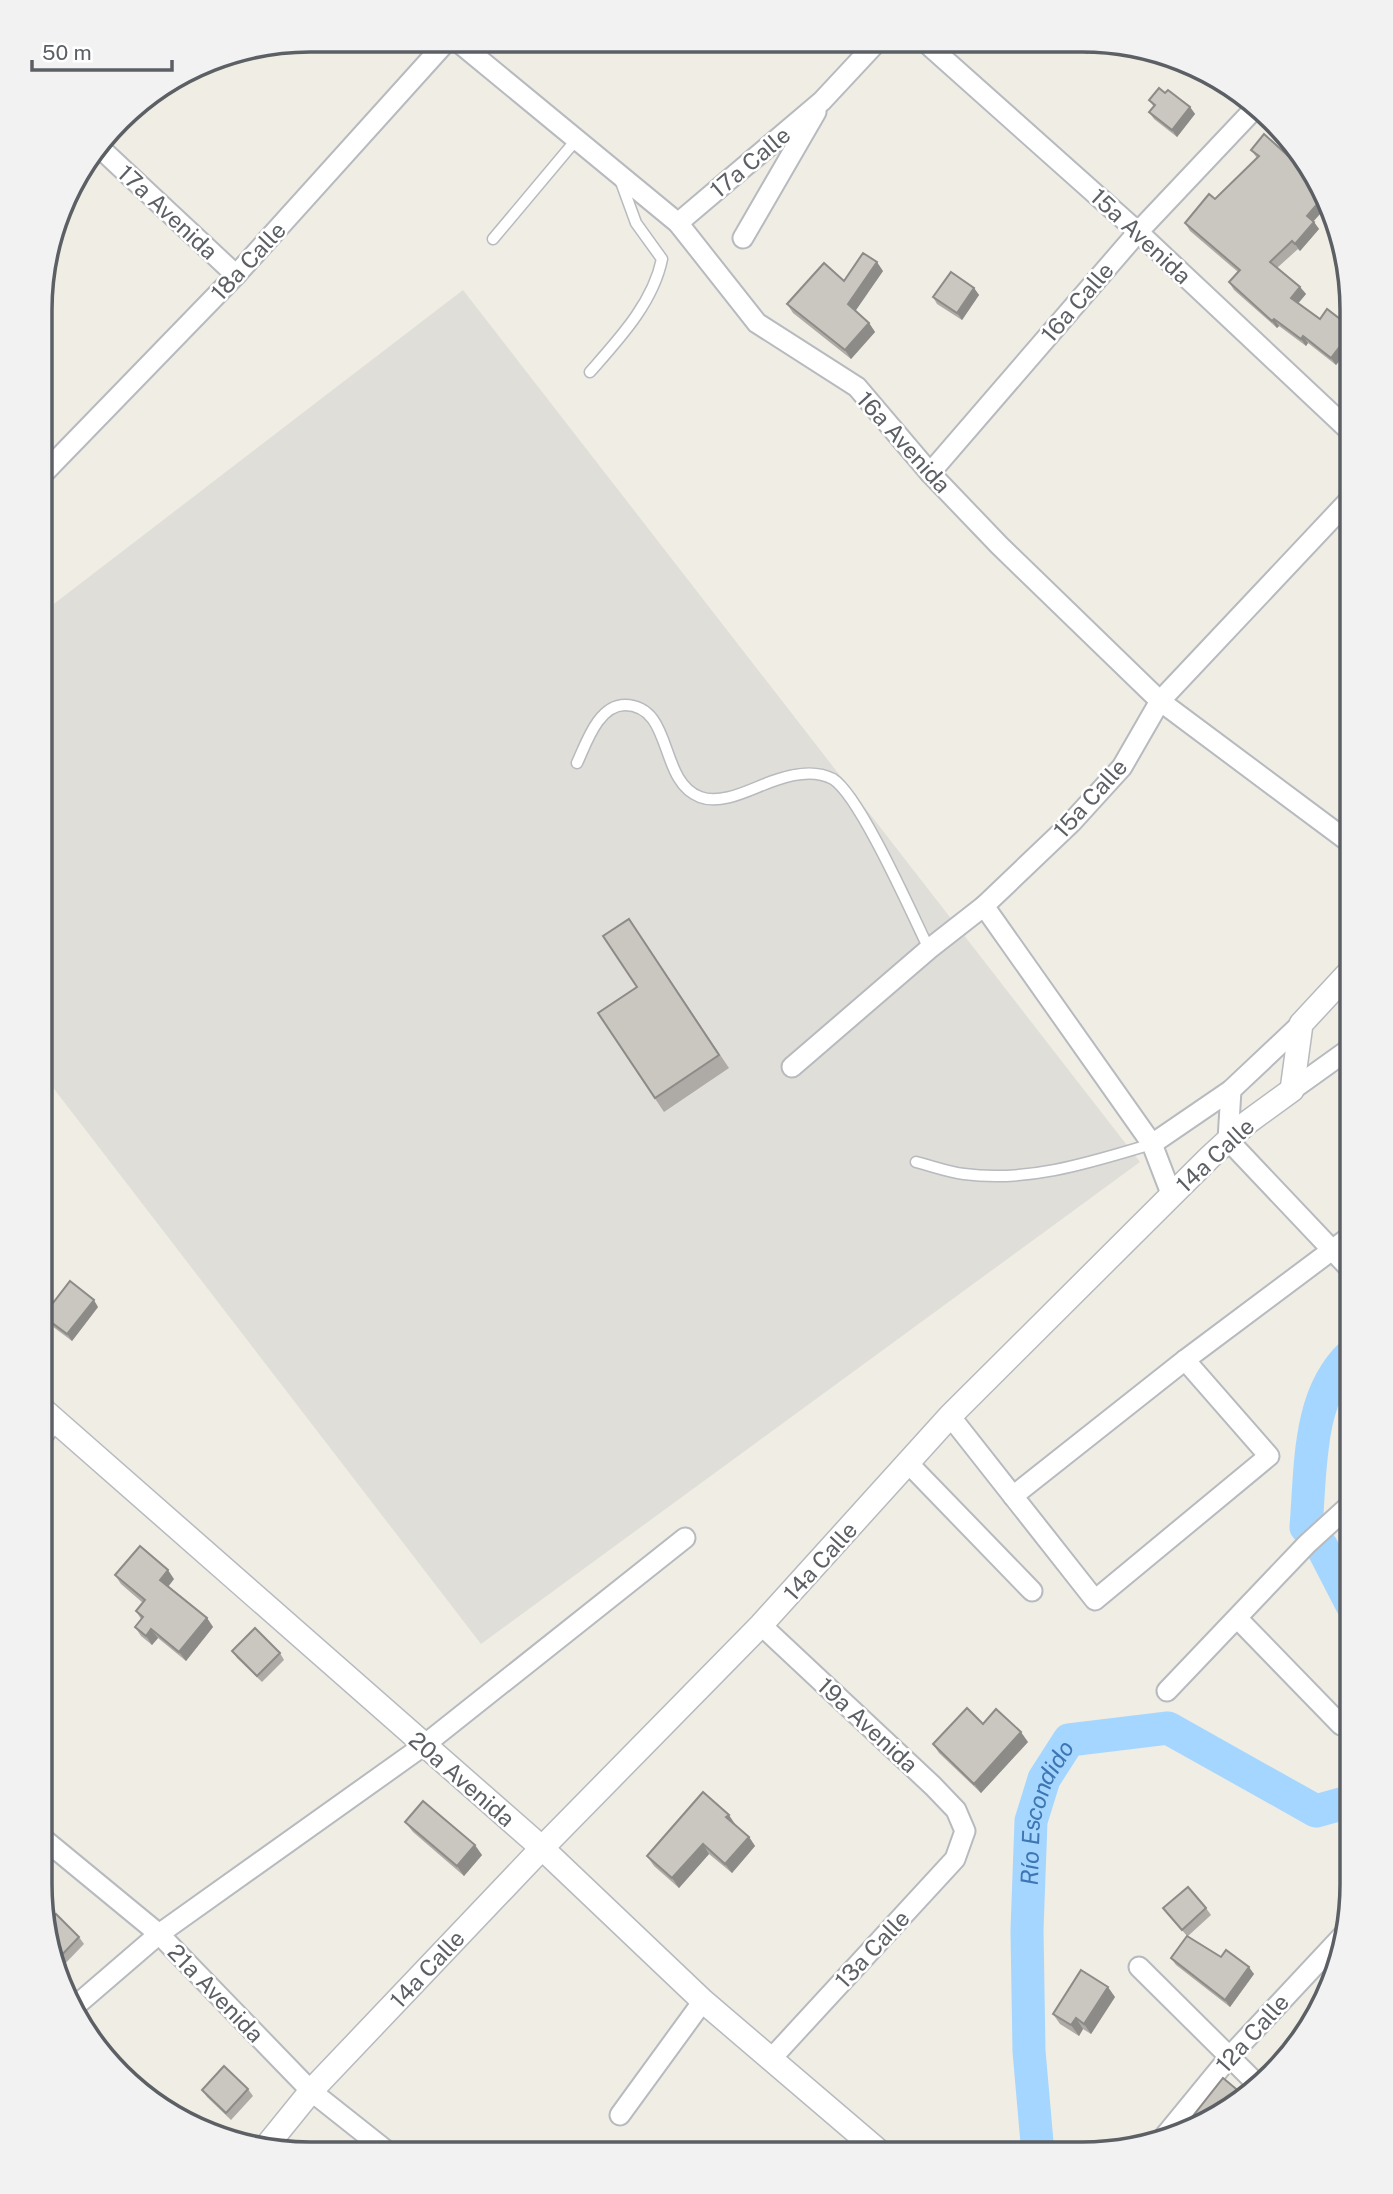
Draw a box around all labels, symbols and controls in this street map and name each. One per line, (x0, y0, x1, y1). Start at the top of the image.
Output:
scale bar (32, 28, 172, 72)
text: 50 m (42, 40, 92, 65)
street label: 17a Calle (705, 121, 795, 203)
street label: 17a Avenida (113, 159, 223, 265)
street label: 15a Avenida (1085, 183, 1197, 289)
street label: 18a Calle (205, 216, 291, 306)
street label: 16a Calle (1035, 257, 1119, 347)
street label: 16a Avenida (852, 386, 956, 498)
street label: 15a Calle (1048, 753, 1132, 843)
street label: 14a Calle (1170, 1112, 1260, 1198)
street label: 14a Calle (778, 1516, 862, 1606)
street label: 19a Avenida (812, 1672, 924, 1778)
street label: 20a Avenida (404, 1726, 520, 1832)
water label: Río Escondido (1015, 1735, 1079, 1886)
street label: 13a Calle (829, 1904, 915, 1994)
street label: 14a Calle (384, 1924, 470, 2014)
street label: 21a Avenida (162, 1938, 270, 2048)
street label: 12a Calle (1210, 1988, 1294, 2078)

